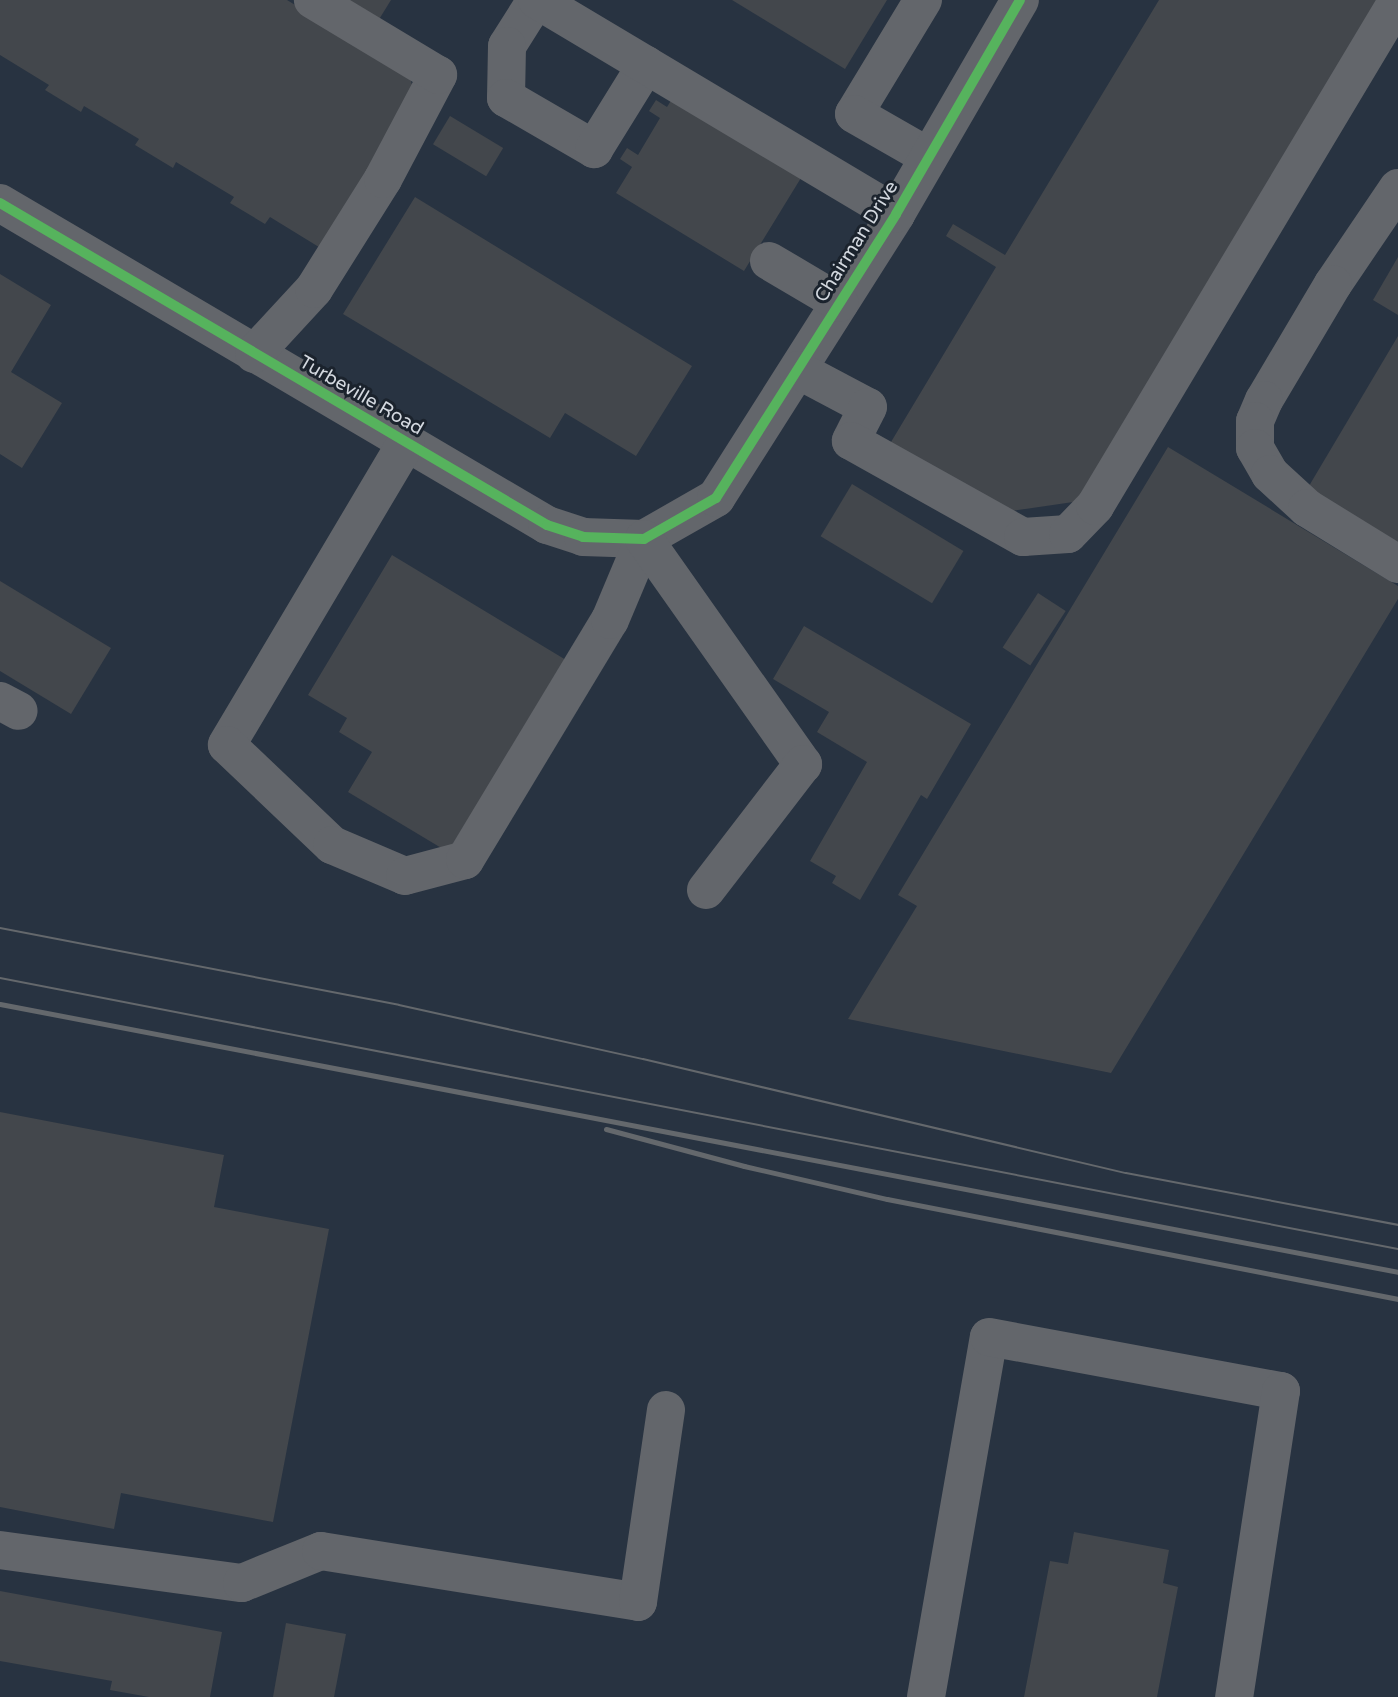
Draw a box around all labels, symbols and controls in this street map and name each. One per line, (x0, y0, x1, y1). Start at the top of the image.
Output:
street label: Chairman Drive (811, 177, 903, 307)
street label: Turbeville Road (295, 351, 427, 441)

